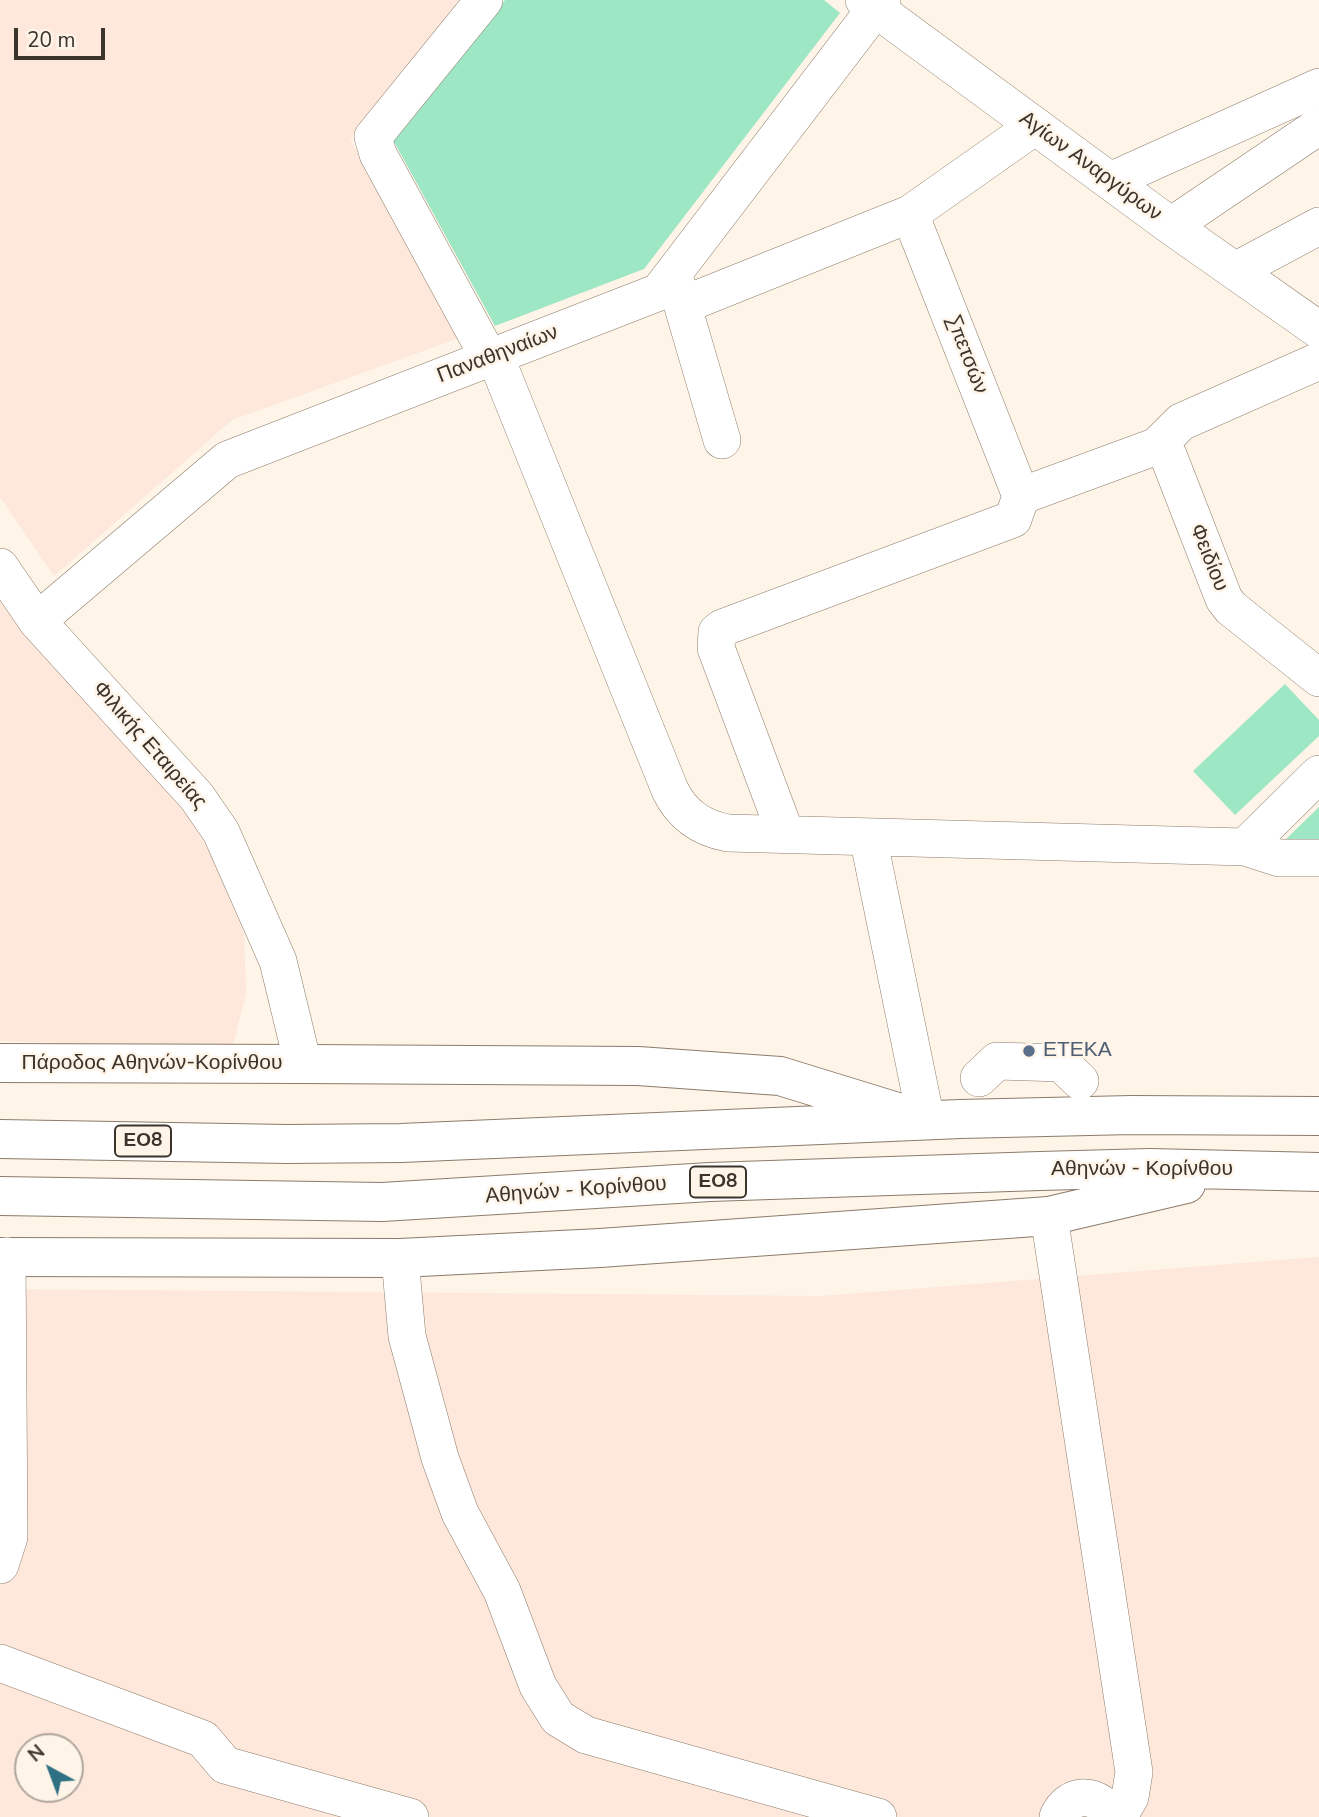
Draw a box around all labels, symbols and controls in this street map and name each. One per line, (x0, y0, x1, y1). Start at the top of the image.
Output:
scale bar (18, 14, 108, 58)
text: 20 m (27, 26, 76, 54)
street label: Αγίων Αναργύρων (1014, 107, 1166, 227)
street label: Σπετσών (940, 312, 992, 398)
street label: Παναθηναίων (434, 320, 562, 390)
street label: Φειδίου (1183, 521, 1233, 595)
street label: Φιλικής Εταιρείας (87, 677, 211, 815)
place label: ΕΤΕΚΑ (1043, 1038, 1112, 1064)
marker: ΕΤΕΚΑ (1021, 1043, 1037, 1059)
street label: Πάροδος Αθηνών-Κορίνθου (22, 1051, 282, 1077)
road number: ΕΟ8 (115, 1126, 171, 1156)
street label: Αθηνών - Κορίνθου (1051, 1157, 1233, 1183)
road number: ΕΟ8 (690, 1166, 746, 1198)
street label: Αθηνών - Κορίνθου (484, 1172, 668, 1210)
north arrow (14, 1733, 84, 1803)
text: N (23, 1739, 50, 1768)

